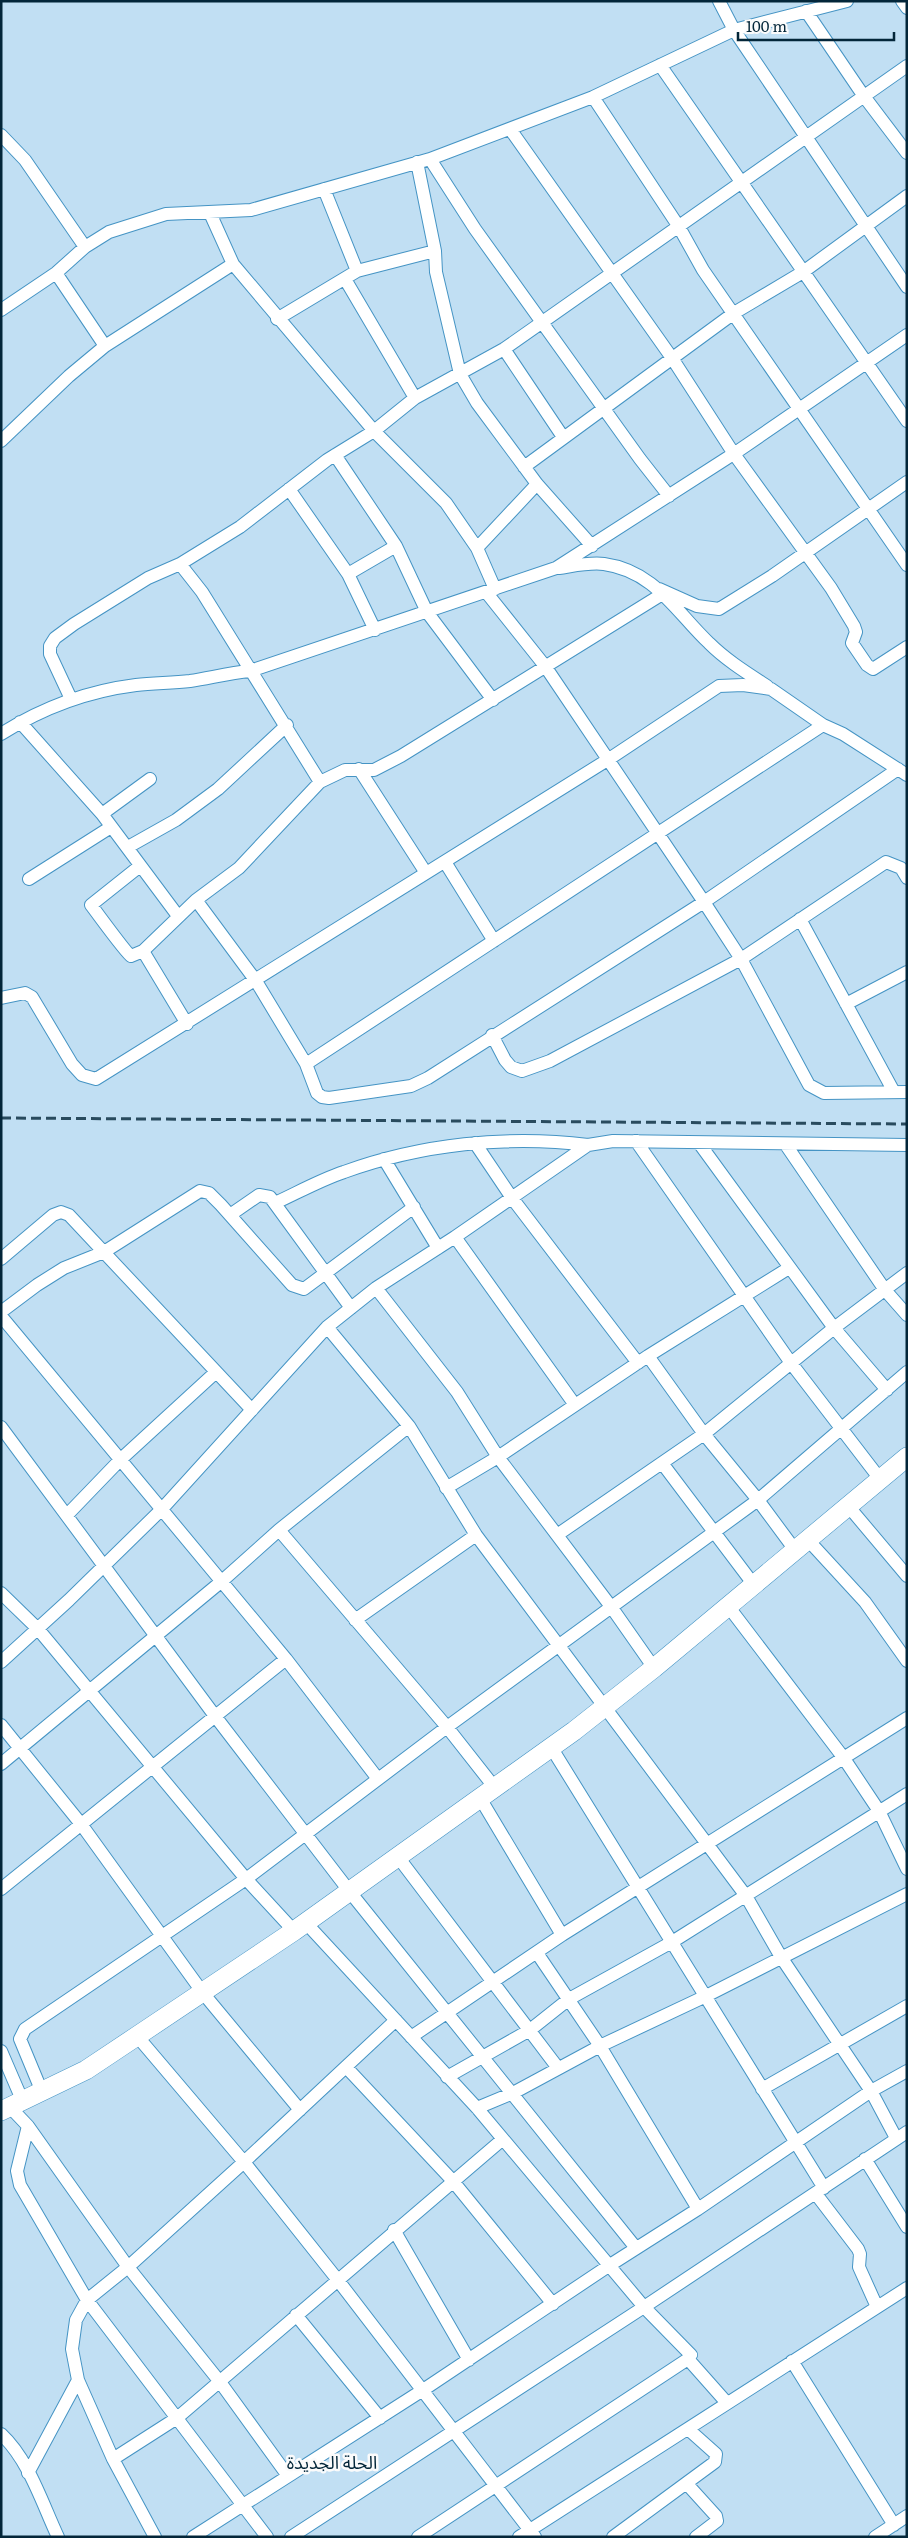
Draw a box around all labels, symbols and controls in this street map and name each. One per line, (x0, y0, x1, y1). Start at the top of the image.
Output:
scale bar (738, 10, 894, 42)
text: 100 m (746, 14, 787, 37)
district label: الحلة الجديدة (287, 2448, 377, 2475)

